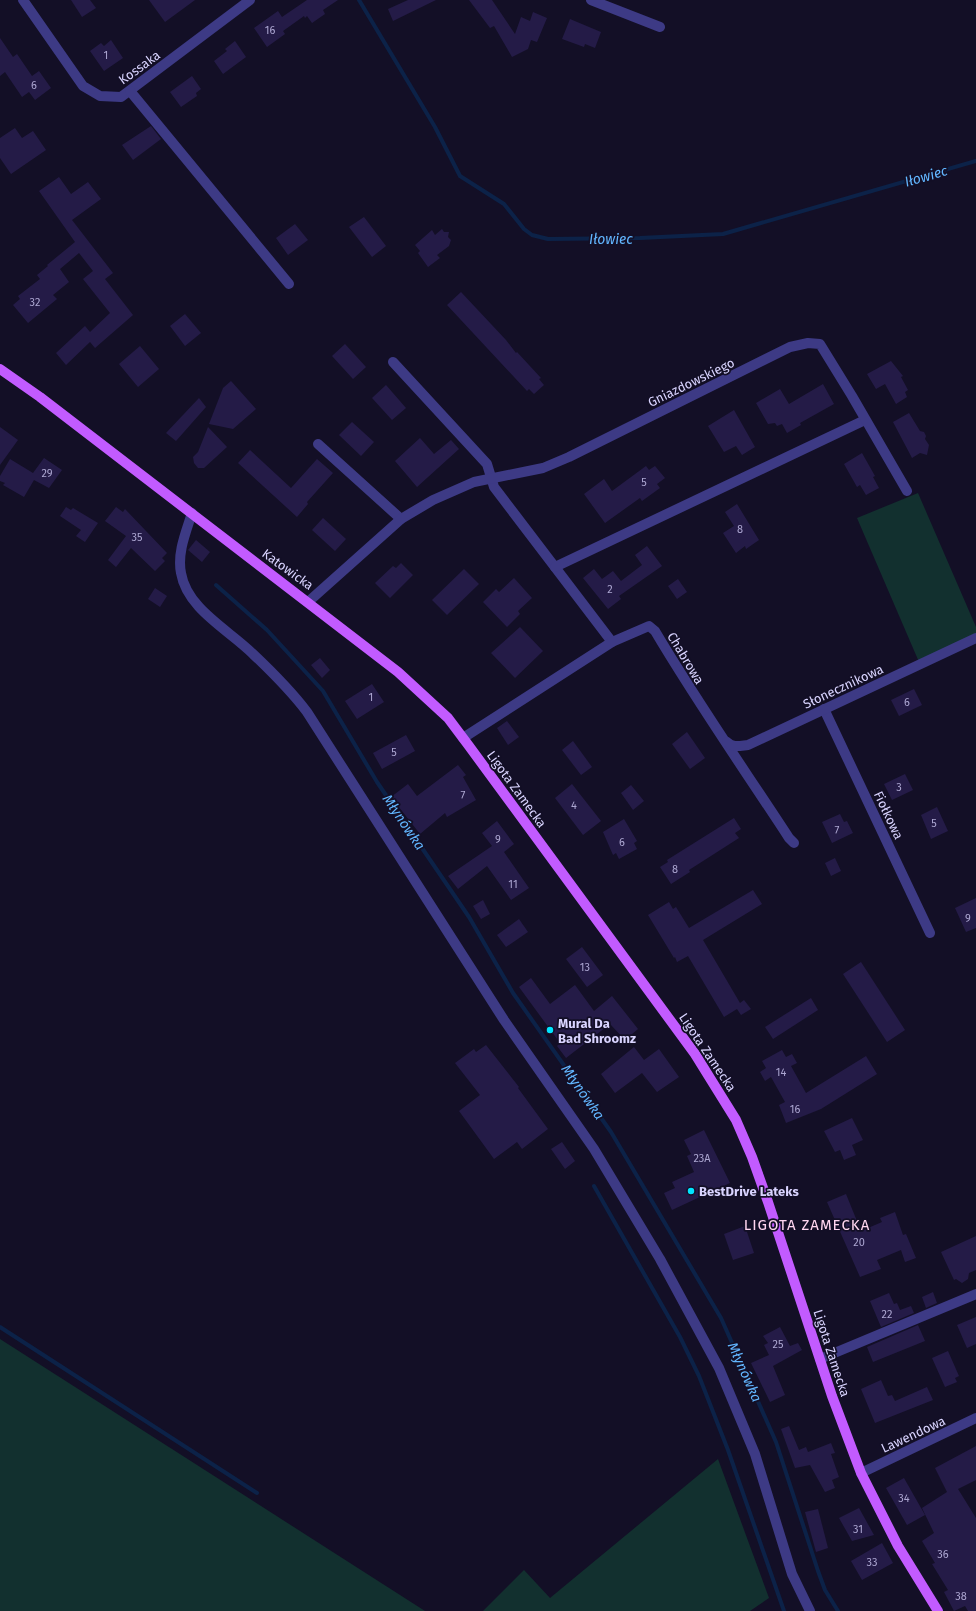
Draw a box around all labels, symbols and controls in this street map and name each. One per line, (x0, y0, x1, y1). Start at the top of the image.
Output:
house number: 16 (265, 24, 275, 37)
street label: Kossaka (116, 47, 163, 87)
house number: 1 (104, 49, 108, 62)
house number: 6 (31, 79, 37, 92)
water label: Iłowiec (903, 162, 950, 191)
water label: Iłowiec (589, 231, 633, 248)
house number: 32 (30, 296, 40, 309)
street label: Gniazdowskiego (645, 355, 737, 410)
house number: 29 (41, 467, 53, 480)
house number: 5 (641, 476, 647, 489)
house number: 8 (737, 523, 743, 536)
house number: 35 (132, 531, 143, 544)
street label: Katowicka (259, 546, 316, 593)
house number: 2 (607, 583, 613, 596)
street label: Chabrowa (664, 630, 707, 687)
street label: Słonecznikowa (801, 661, 886, 712)
house number: 1 (369, 691, 373, 704)
house number: 6 (904, 696, 910, 709)
house number: 5 (391, 746, 397, 759)
street label: Ligota Zamecka (484, 748, 549, 831)
house number: 3 (896, 781, 902, 794)
house number: 7 (461, 789, 466, 802)
street label: Fiołkowa (871, 789, 906, 842)
water label: Młynówka (379, 791, 428, 853)
house number: 4 (571, 799, 577, 812)
house number: 5 (931, 817, 937, 830)
house number: 7 (835, 824, 840, 837)
house number: 9 (495, 833, 501, 846)
house number: 6 (619, 836, 625, 849)
house number: 8 (672, 863, 678, 876)
house number: 11 (508, 878, 518, 891)
house number: 9 (965, 912, 971, 925)
house number: 13 (580, 961, 590, 974)
street label: Ligota Zamecka (676, 1010, 739, 1094)
place label: Mural Da Bad Shroomz (558, 1016, 636, 1046)
marker: Mural Da Bad Shroomz (545, 1025, 555, 1035)
water label: Młynówka (557, 1061, 608, 1123)
house number: 14 (776, 1066, 786, 1079)
house number: 16 (790, 1103, 800, 1116)
house number: 23A (693, 1152, 711, 1165)
place label: BestDrive Lateks (699, 1184, 799, 1199)
marker: BestDrive Lateks (686, 1186, 696, 1196)
district label: LIGOTA ZAMECKA (744, 1216, 870, 1234)
house number: 20 (853, 1236, 865, 1249)
street label: Ligota Zamecka (810, 1308, 853, 1399)
house number: 22 (882, 1308, 892, 1321)
house number: 25 (773, 1338, 784, 1351)
water label: Młynówka (724, 1340, 765, 1405)
street label: Lawendowa (879, 1413, 948, 1456)
house number: 34 (898, 1492, 910, 1505)
house number: 31 (853, 1523, 863, 1536)
house number: 36 (937, 1548, 949, 1561)
house number: 33 (867, 1556, 877, 1569)
house number: 38 (955, 1590, 967, 1603)

